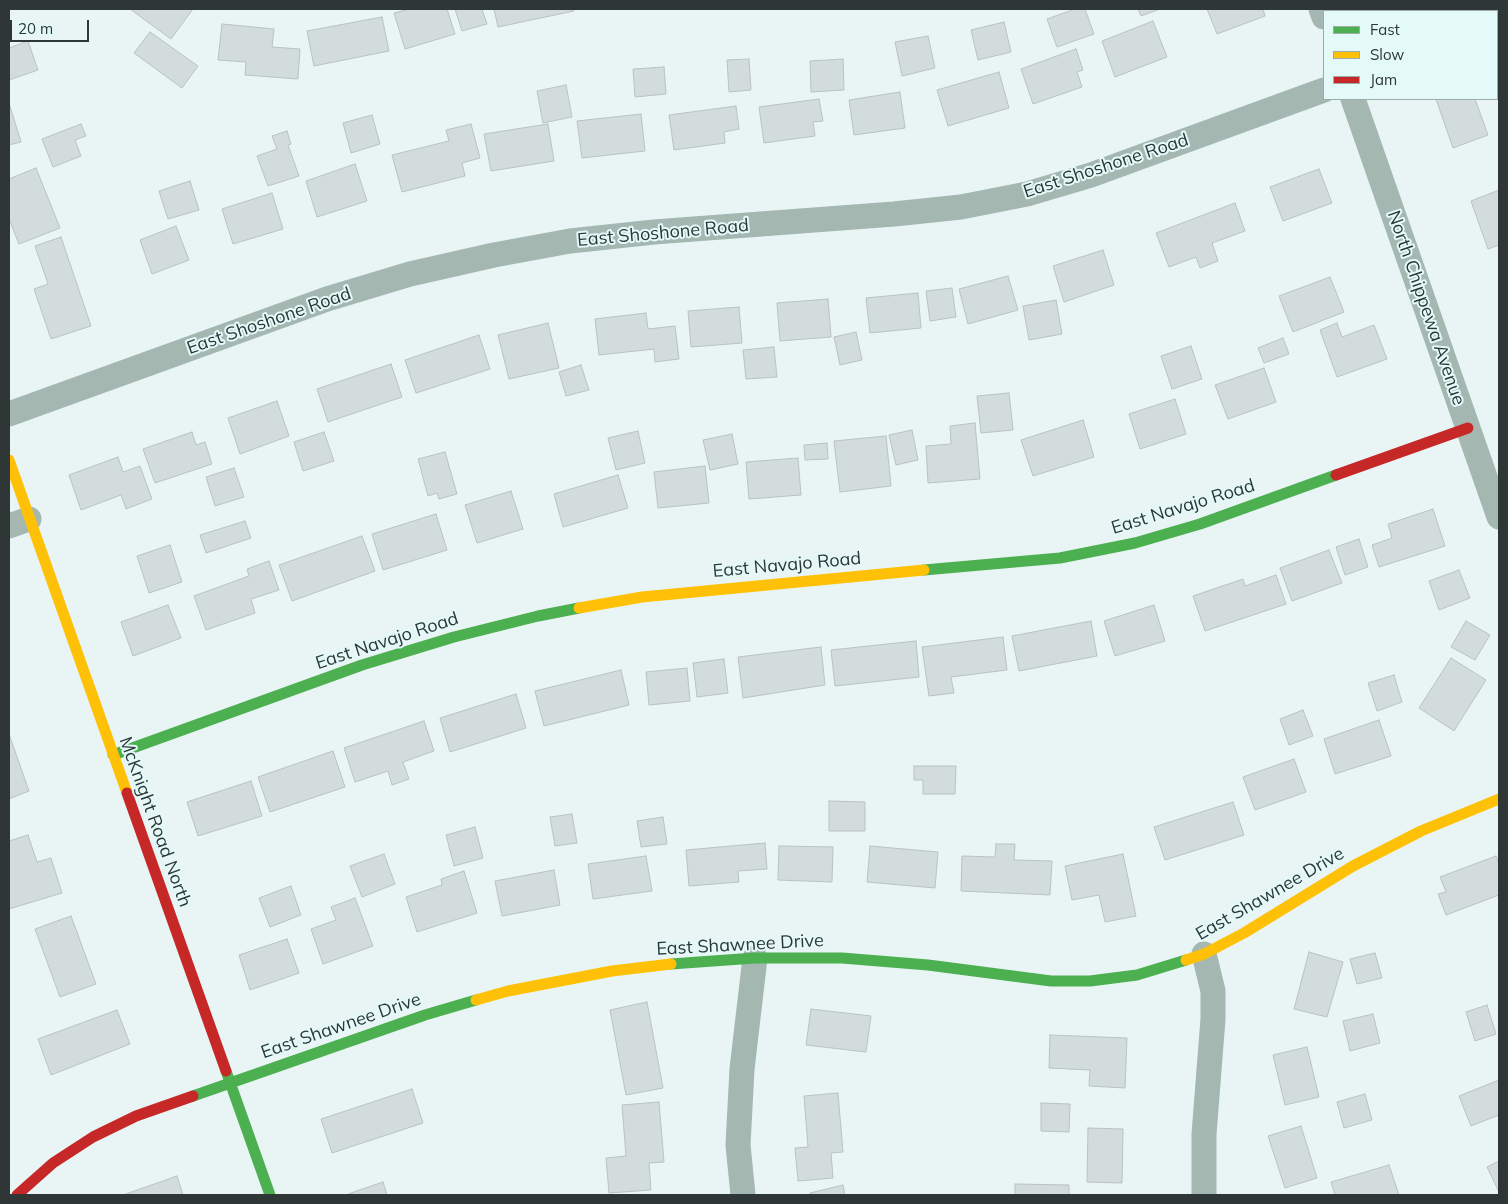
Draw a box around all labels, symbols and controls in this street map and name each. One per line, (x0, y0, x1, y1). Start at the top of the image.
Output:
scale bar (12, 10, 91, 42)
legend (1323, 10, 1498, 100)
text: 20 m (18, 19, 53, 38)
text: Fast (1370, 20, 1400, 39)
text: Slow (1370, 45, 1404, 64)
text: Jam (1370, 70, 1397, 89)
street label: East Shoshone Road (1021, 129, 1191, 203)
street label: North Chippewa Avenue (1383, 208, 1469, 408)
street label: East Shoshone Road (576, 215, 750, 251)
street label: East Shoshone Road (184, 283, 354, 359)
street label: East Navajo Road (1109, 475, 1257, 539)
street label: East Navajo Road (712, 548, 862, 582)
street label: East Navajo Road (313, 608, 461, 674)
street label: McKnight Road North (114, 734, 196, 910)
street label: East Shawnee Drive (1192, 843, 1348, 945)
street label: East Shawnee Drive (656, 930, 824, 960)
street label: East Shawnee Drive (258, 989, 424, 1063)

